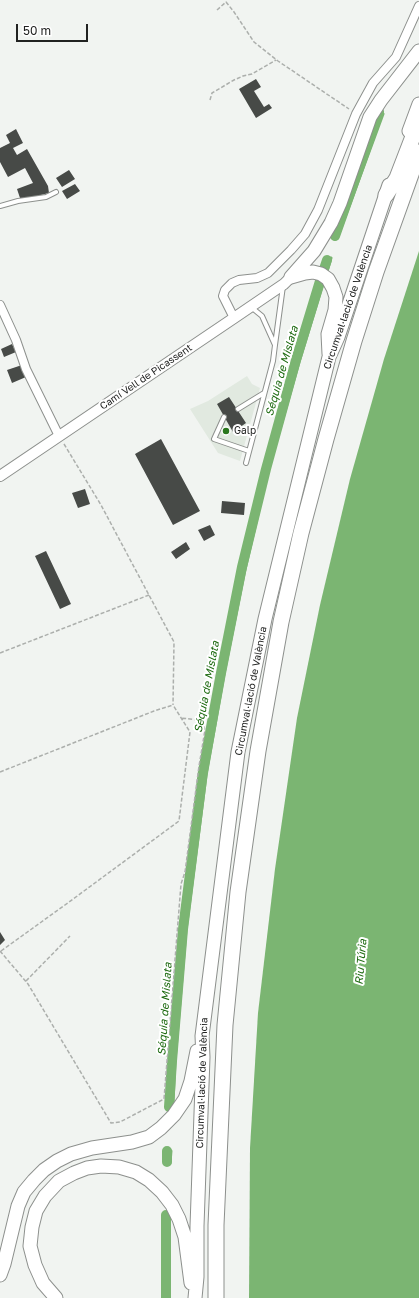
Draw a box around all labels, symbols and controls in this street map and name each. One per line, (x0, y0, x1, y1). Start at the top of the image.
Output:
scale bar (18, 16, 90, 42)
text: 50 m (23, 23, 51, 38)
street label: Circumval·lació de València (321, 243, 375, 371)
water label: Séquia de Mislata (263, 324, 301, 418)
street label: Camí Vell de Picassent (98, 342, 194, 412)
place label: Galp (234, 425, 256, 437)
marker: Galp (221, 426, 231, 436)
street label: Circumval·lació de València (233, 626, 269, 756)
water label: Séquia de Mislata (192, 640, 222, 734)
water label: Riu Túria (352, 939, 370, 985)
water label: Séquia de Mislata (155, 962, 175, 1056)
street label: Circumval·lació de València (194, 1017, 210, 1149)

